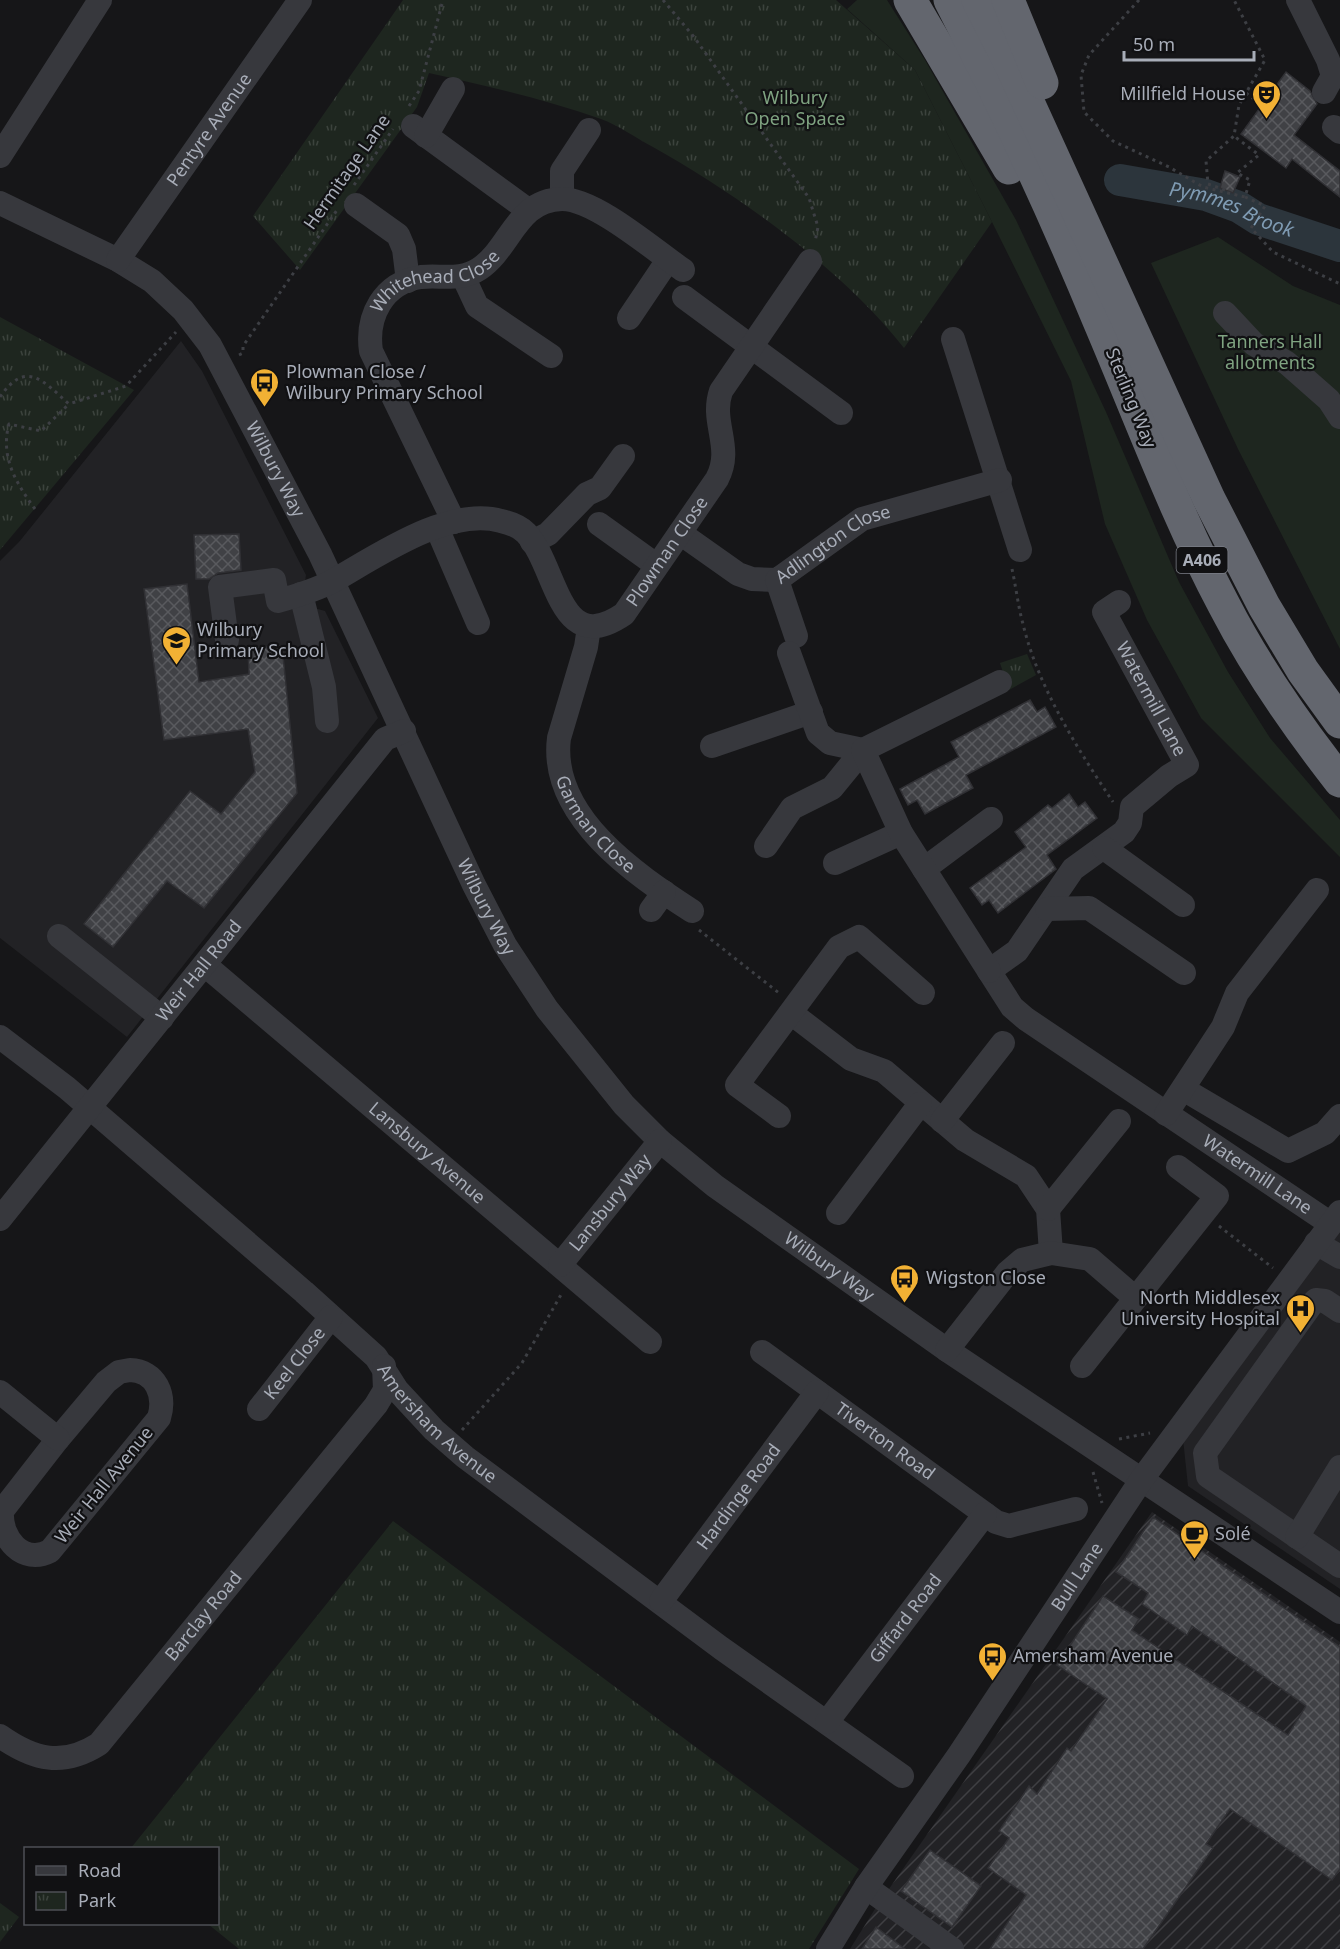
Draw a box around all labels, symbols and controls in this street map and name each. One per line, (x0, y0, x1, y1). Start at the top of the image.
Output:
scale bar (1124, 24, 1254, 62)
text: 50 m (1133, 32, 1175, 56)
street label: Pentyre Avenue (160, 68, 256, 191)
theatre icon: Millfield House (1251, 78, 1283, 120)
place label: Millfield House (1120, 81, 1246, 105)
park label: Wilbury Open Space (745, 85, 845, 130)
street label: Hermitage Lane (297, 109, 395, 234)
water label: Pymmes Brook (1167, 175, 1298, 243)
street label: Whitehead Close (364, 244, 505, 316)
park label: Tanners Hall allotments (1218, 329, 1322, 374)
street label: Sterling Way (1101, 344, 1163, 452)
place label: Plowman Close / Wilbury Primary School (286, 359, 483, 404)
bus stop icon: Plowman Close / Wilbury Primary School (249, 366, 281, 408)
street label: Wilbury Way (241, 417, 312, 522)
street label: Plowman Close (620, 491, 713, 611)
street label: Adlington Close (770, 499, 893, 589)
road number: A406 (1176, 547, 1228, 573)
place label: Wilbury Primary School (197, 617, 324, 662)
school or university icon: Wilbury Primary School (160, 624, 192, 666)
street label: Watermill Lane (1111, 637, 1193, 760)
street label: Garman Close (551, 772, 641, 878)
street label: Wilbury Way (452, 855, 522, 960)
street label: Weir Hall Road (150, 914, 246, 1026)
street label: Lansbury Avenue (364, 1096, 491, 1209)
street label: Watermill Lane (1199, 1128, 1317, 1219)
street label: Lansbury Way (563, 1148, 656, 1256)
street label: Wilbury Way (780, 1226, 880, 1307)
bus stop icon: Wigston Close (889, 1262, 921, 1304)
place label: Wigston Close (926, 1265, 1046, 1289)
place label: North Middlesex University Hospital (1121, 1285, 1280, 1330)
hospital icon: North Middlesex University Hospital (1285, 1292, 1317, 1334)
street label: Keel Close (258, 1321, 330, 1404)
street label: Amersham Avenue (373, 1359, 502, 1488)
street label: Tiverton Road (831, 1396, 940, 1485)
street label: Weir Hall Avenue (49, 1421, 158, 1548)
street label: Hardinge Road (690, 1438, 785, 1554)
cafe icon: Solé (1178, 1518, 1210, 1560)
place label: Solé (1215, 1521, 1251, 1545)
street label: Bull Lane (1045, 1537, 1108, 1615)
street label: Barclay Road (159, 1566, 247, 1666)
street label: Giffard Road (863, 1568, 947, 1667)
bus stop icon: Amersham Avenue (976, 1640, 1008, 1682)
place label: Amersham Avenue (1013, 1643, 1173, 1667)
legend (24, 1847, 219, 1925)
text: Road (78, 1858, 121, 1882)
text: Park (78, 1888, 116, 1912)

